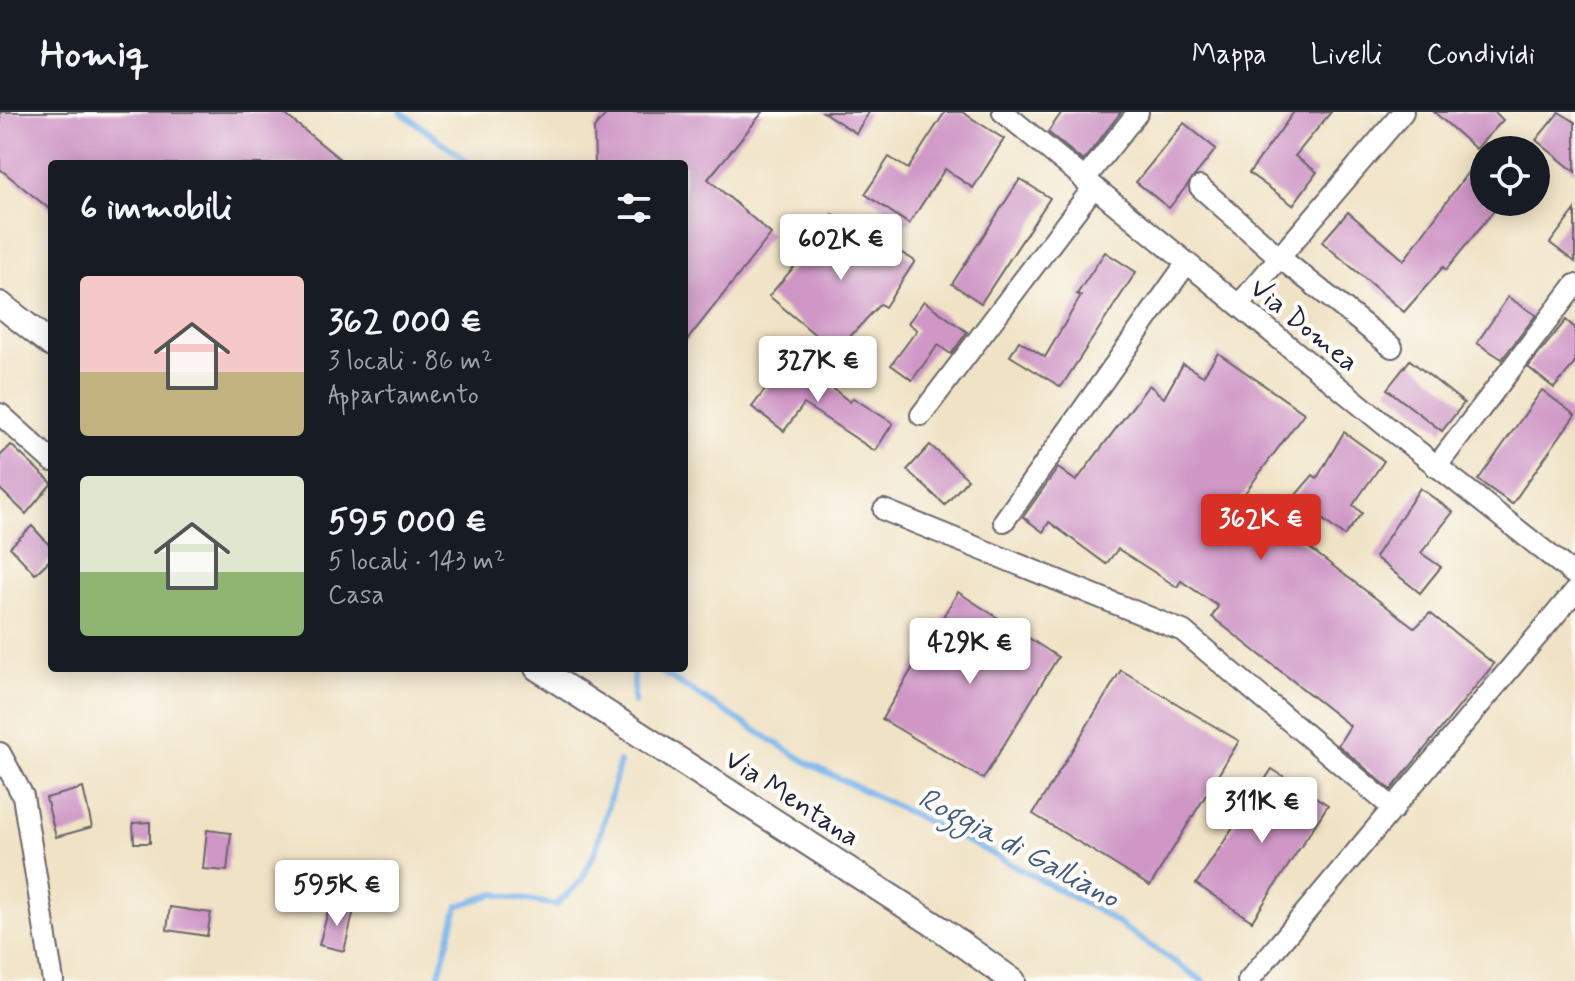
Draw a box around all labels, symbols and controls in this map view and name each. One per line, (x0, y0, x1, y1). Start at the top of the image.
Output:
text: Homiq (40, 31, 149, 80)
text: Mappa (1192, 37, 1267, 74)
text: Livelli (1311, 37, 1382, 74)
text: Condividi (1426, 37, 1535, 74)
map controls (1470, 136, 1550, 216)
button: locate (1470, 136, 1550, 216)
text: 6 immobili (80, 186, 232, 231)
icon: filters (612, 186, 656, 230)
pin: 602K € (776, 214, 906, 282)
text: 602K € (798, 223, 884, 257)
street label: Via Domea (1241, 271, 1366, 381)
text: 362 000 € (328, 300, 482, 345)
icon: home (144, 308, 240, 404)
pin: 327K € (753, 336, 883, 404)
text: 3 locali · 86 m² (328, 345, 492, 379)
text: 327K € (777, 345, 859, 379)
text: Appartamento (328, 379, 479, 413)
pin: 362K € (1196, 494, 1326, 562)
text: 595 000 € (328, 500, 487, 545)
text: 362K € (1219, 503, 1303, 537)
icon: home (144, 508, 240, 604)
text: 5 locali · 143 m² (328, 545, 505, 579)
text: Casa (328, 579, 384, 613)
pin: 429K € (905, 618, 1035, 686)
text: 429K € (928, 627, 1012, 661)
street label: Via Mentana (717, 742, 866, 856)
pin: 311K € (1197, 777, 1327, 845)
water label: Roggia di Galliano (909, 779, 1126, 922)
text: 311K € (1224, 786, 1300, 820)
pin: 595K € (272, 860, 402, 928)
text: 595K € (293, 869, 381, 903)

